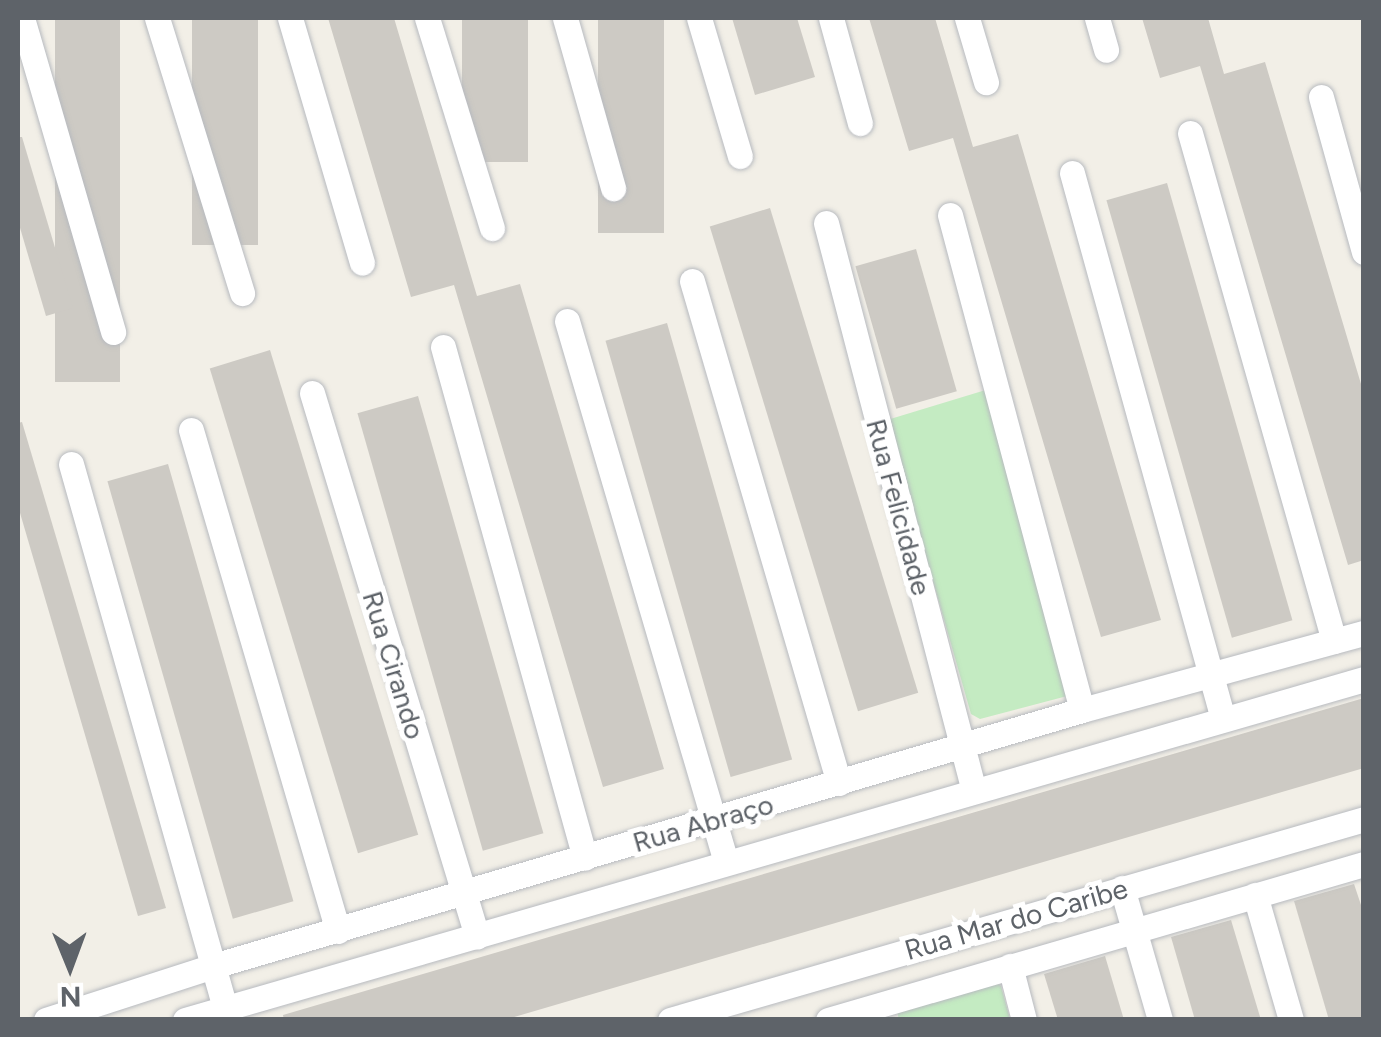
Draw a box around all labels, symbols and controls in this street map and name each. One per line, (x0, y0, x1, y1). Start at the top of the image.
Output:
street label: Rua Felicidade (859, 415, 939, 599)
street label: Rua Cirando (356, 587, 432, 743)
street label: Rua Abraço (629, 787, 777, 859)
street label: Rua Mar do Caribe (901, 871, 1131, 967)
north arrow (20, 917, 120, 1017)
text: N (59, 980, 82, 1014)

